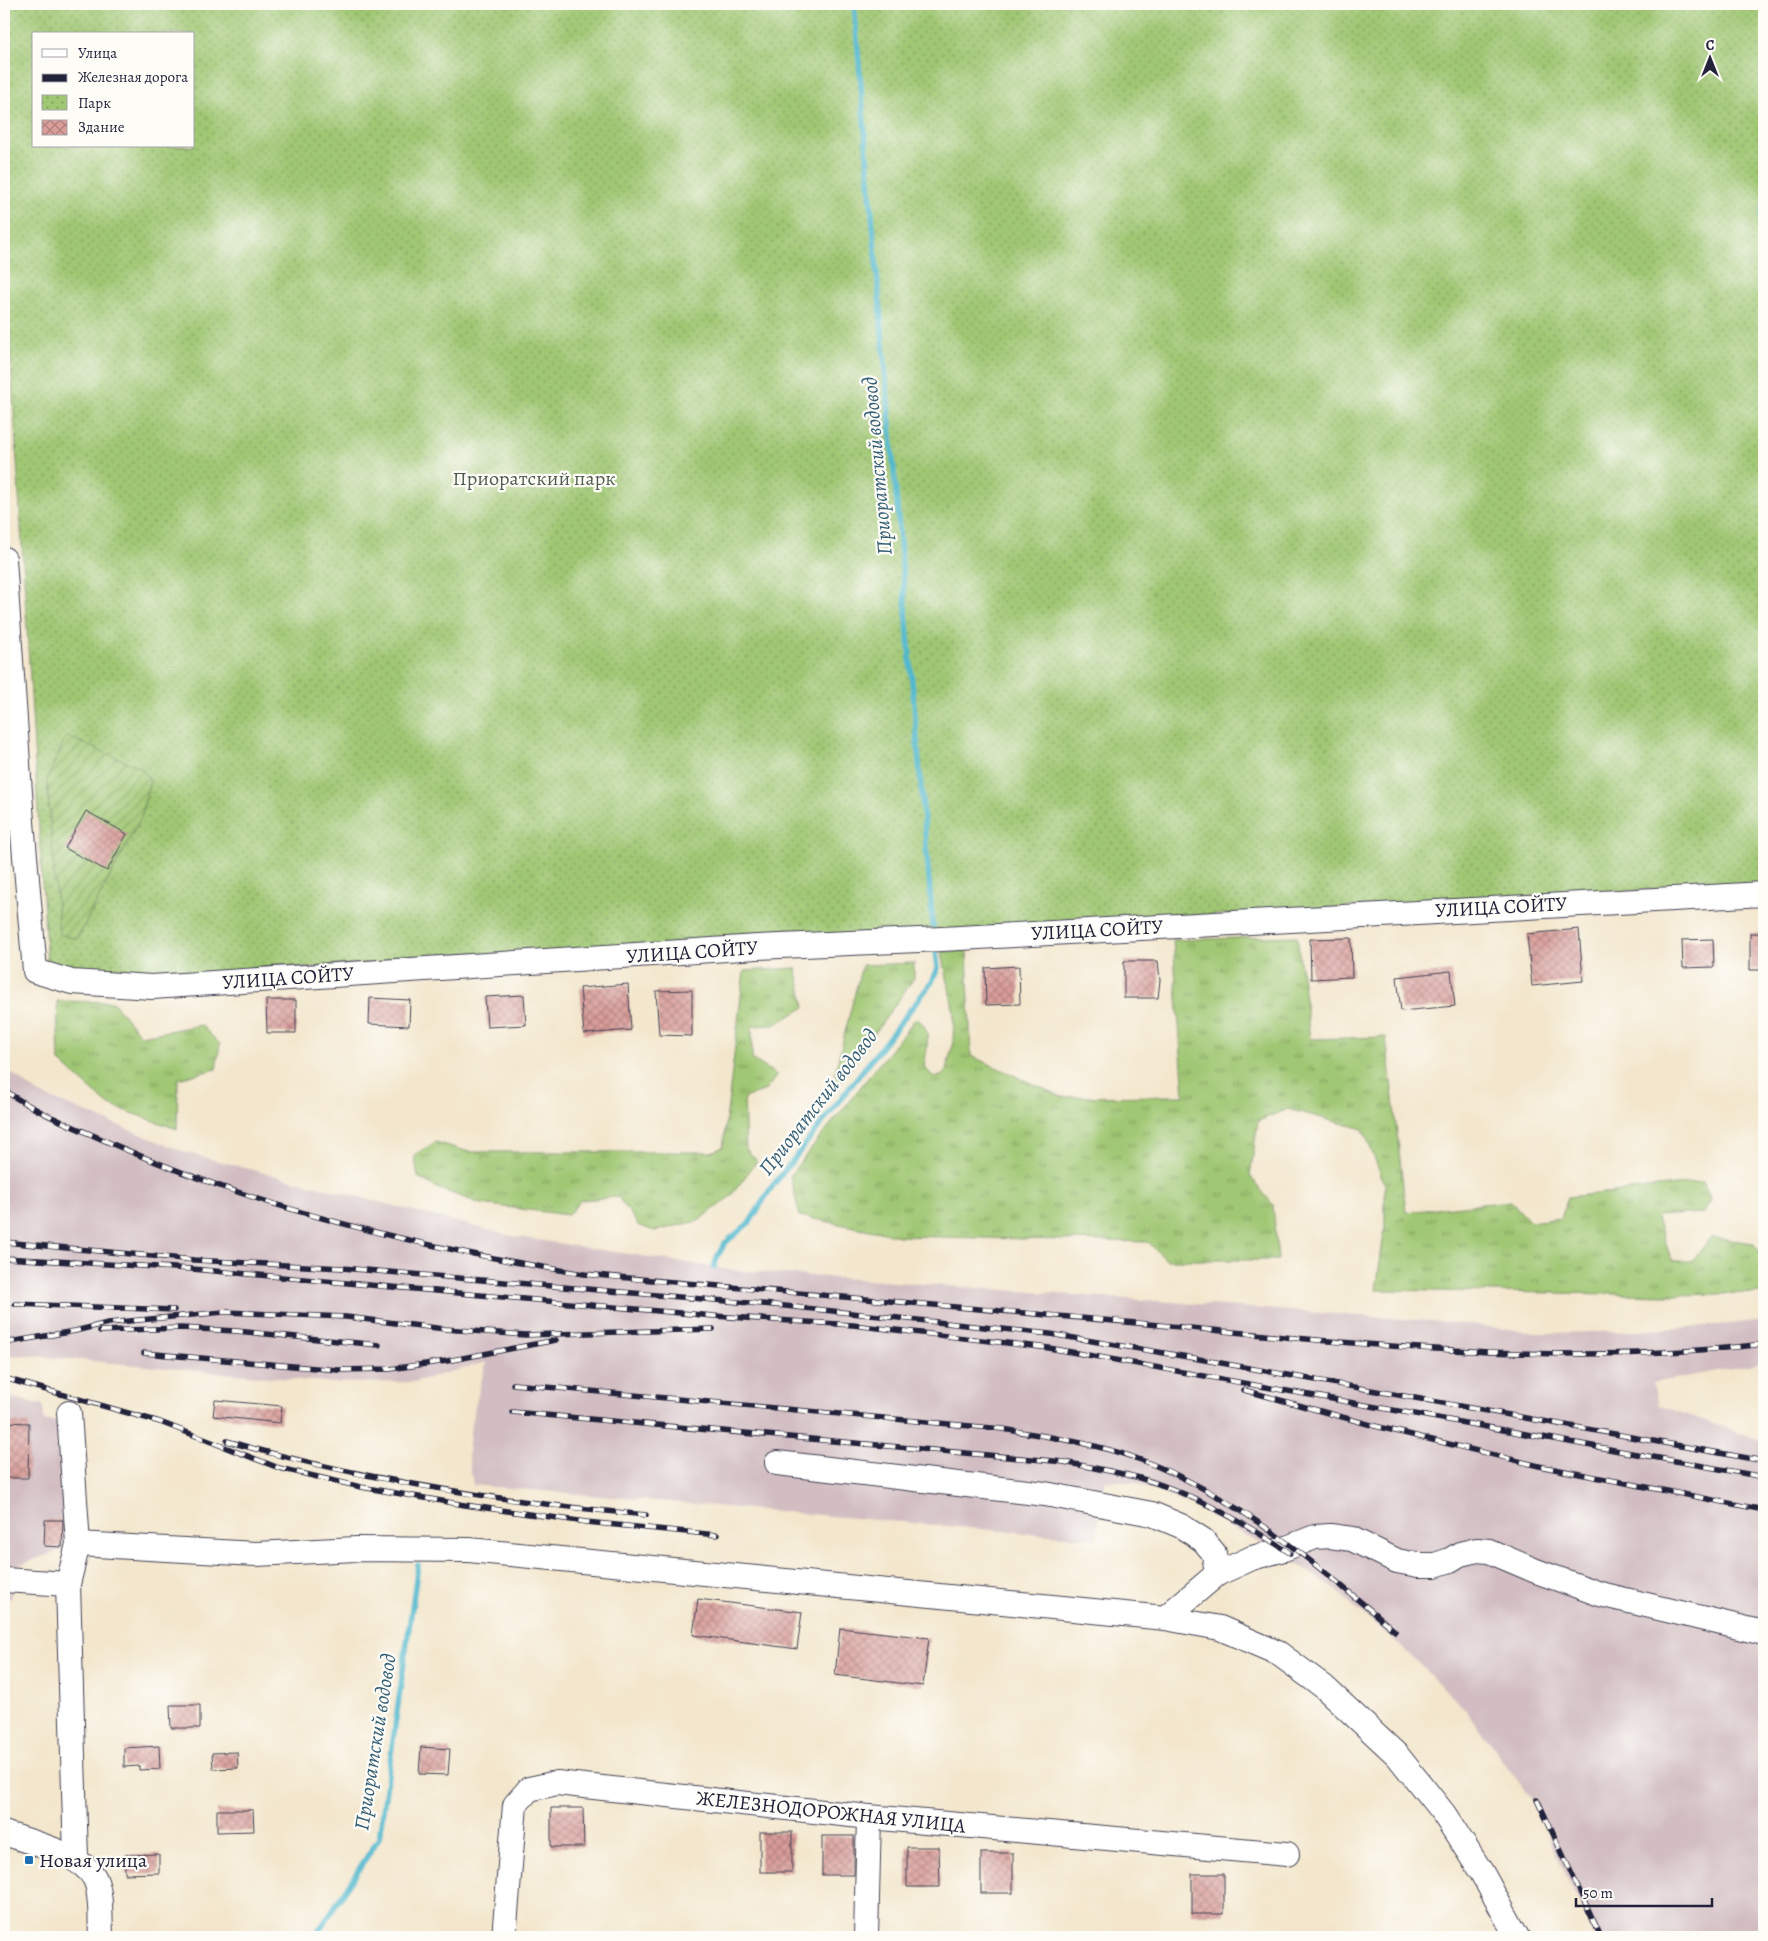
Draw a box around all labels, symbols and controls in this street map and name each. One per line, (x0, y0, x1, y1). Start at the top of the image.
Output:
legend (32, 32, 195, 148)
north arrow (1686, 32, 1736, 82)
text: С (1706, 36, 1715, 55)
text: Улица (78, 43, 117, 63)
text: Железная дорога (78, 67, 188, 87)
text: Парк (78, 93, 111, 113)
text: Здание (78, 117, 125, 137)
water label: Приоратский водовод (855, 376, 899, 556)
park label: Приоратский парк (452, 465, 616, 492)
street label: УЛИЦА СОЙТУ (1434, 890, 1568, 924)
street label: УЛИЦА СОЙТУ (1030, 913, 1164, 947)
street label: УЛИЦА СОЙТУ (625, 934, 759, 970)
street label: УЛИЦА СОЙТУ (221, 960, 355, 996)
water label: Приоратский водовод (752, 1023, 884, 1181)
water label: Приоратский водовод (347, 1652, 403, 1832)
street label: ЖЕЛЕЗНОДОРОЖНАЯ УЛИЦА (695, 1784, 967, 1840)
place label: Новая улица (39, 1847, 148, 1874)
marker: Новая улица (23, 1854, 35, 1866)
scale bar (1576, 1876, 1712, 1908)
text: 50 m (1583, 1883, 1613, 1903)

